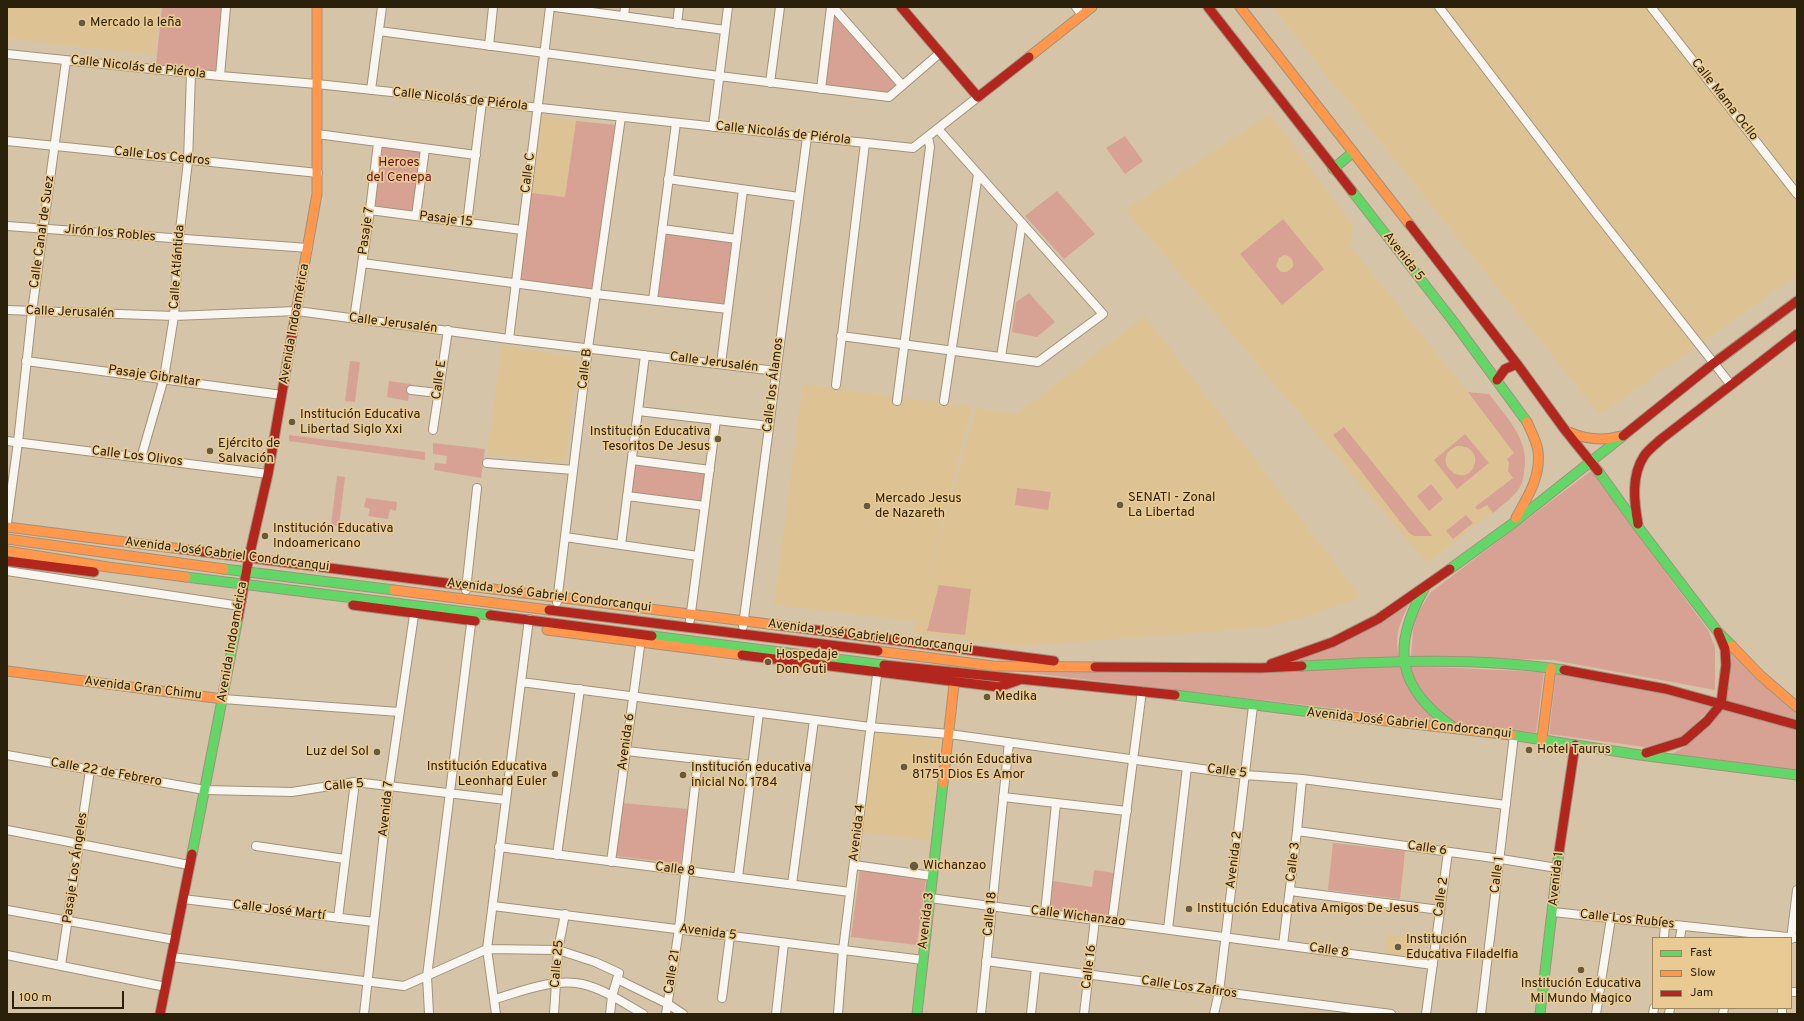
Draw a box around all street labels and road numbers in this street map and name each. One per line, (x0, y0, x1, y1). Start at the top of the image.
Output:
street label: Calle Nicolás de Piérola (70, 53, 206, 83)
street label: Calle Mama Ocllo (1687, 56, 1761, 144)
street label: Calle Nicolás de Piérola (392, 85, 528, 115)
street label: Calle Nicolás de Piérola (715, 119, 851, 149)
street label: Calle Los Cedros (113, 144, 211, 170)
street label: Calle C (519, 152, 539, 194)
street label: Calle Canal de Suez (27, 174, 59, 290)
street label: Pasaje 7 (356, 206, 378, 256)
street label: Pasaje 15 (418, 209, 474, 231)
street label: Jirón los Robles (64, 222, 156, 246)
street label: Calle Atlántida (167, 224, 189, 310)
street label: Avenida 5 (1379, 229, 1427, 285)
street label: Avenida Indoamérica (277, 262, 313, 386)
street label: Calle Jerusalén (25, 304, 115, 322)
street label: Calle Jerusalén (348, 311, 438, 337)
street label: Calle los Álamos (760, 337, 788, 433)
street label: Calle B (576, 348, 596, 390)
street label: Calle Jerusalén (669, 350, 759, 376)
street label: Calle E (429, 359, 451, 401)
street label: Pasaje Gibraltar (107, 363, 201, 391)
street label: Calle Los Olivos (91, 444, 183, 470)
street label: Avenida José Gabriel Condorcanqui (124, 535, 330, 575)
street label: Avenida José Gabriel Condorcanqui (446, 576, 652, 616)
street label: Avenida Indoamérica (215, 580, 251, 704)
street label: Avenida José Gabriel Condorcanqui (767, 617, 973, 657)
street label: Avenida Gran Chimu (83, 674, 203, 704)
street label: Avenida José Gabriel Condorcanqui (1306, 705, 1512, 743)
street label: Avenida 6 (615, 712, 639, 772)
street label: Calle 22 de Febrero (49, 756, 163, 790)
street label: Calle 5 (1206, 762, 1248, 782)
street label: Calle 5 (323, 776, 365, 796)
street label: Avenida 7 (376, 780, 398, 838)
street label: Avenida 4 (847, 803, 869, 863)
street label: Pasaje Los Ángeles (60, 812, 92, 924)
street label: Avenida 2 (1224, 830, 1246, 890)
street label: Calle 6 (1406, 839, 1448, 859)
street label: Calle 3 (1284, 841, 1304, 883)
street label: Avenida 1 (1546, 851, 1568, 907)
street label: Calle 1 (1488, 856, 1508, 894)
street label: Calle 8 (654, 860, 696, 880)
street label: Calle 2 (1431, 876, 1453, 918)
street label: Avenida 3 (916, 891, 938, 951)
street label: Calle 18 (981, 891, 1001, 937)
street label: Calle José Martí (232, 898, 326, 924)
street label: Calle Wichanzao (1030, 903, 1126, 931)
street label: Calle Los Rubíes (1579, 907, 1675, 933)
street label: Avenida 5 (678, 922, 738, 944)
street label: Calle 25 (548, 939, 568, 989)
street label: Calle 8 (1308, 940, 1350, 962)
street label: Calle 16 (1080, 944, 1100, 990)
street label: Calle 21 (662, 949, 684, 995)
street label: Calle Los Zafiros (1140, 974, 1238, 1002)

